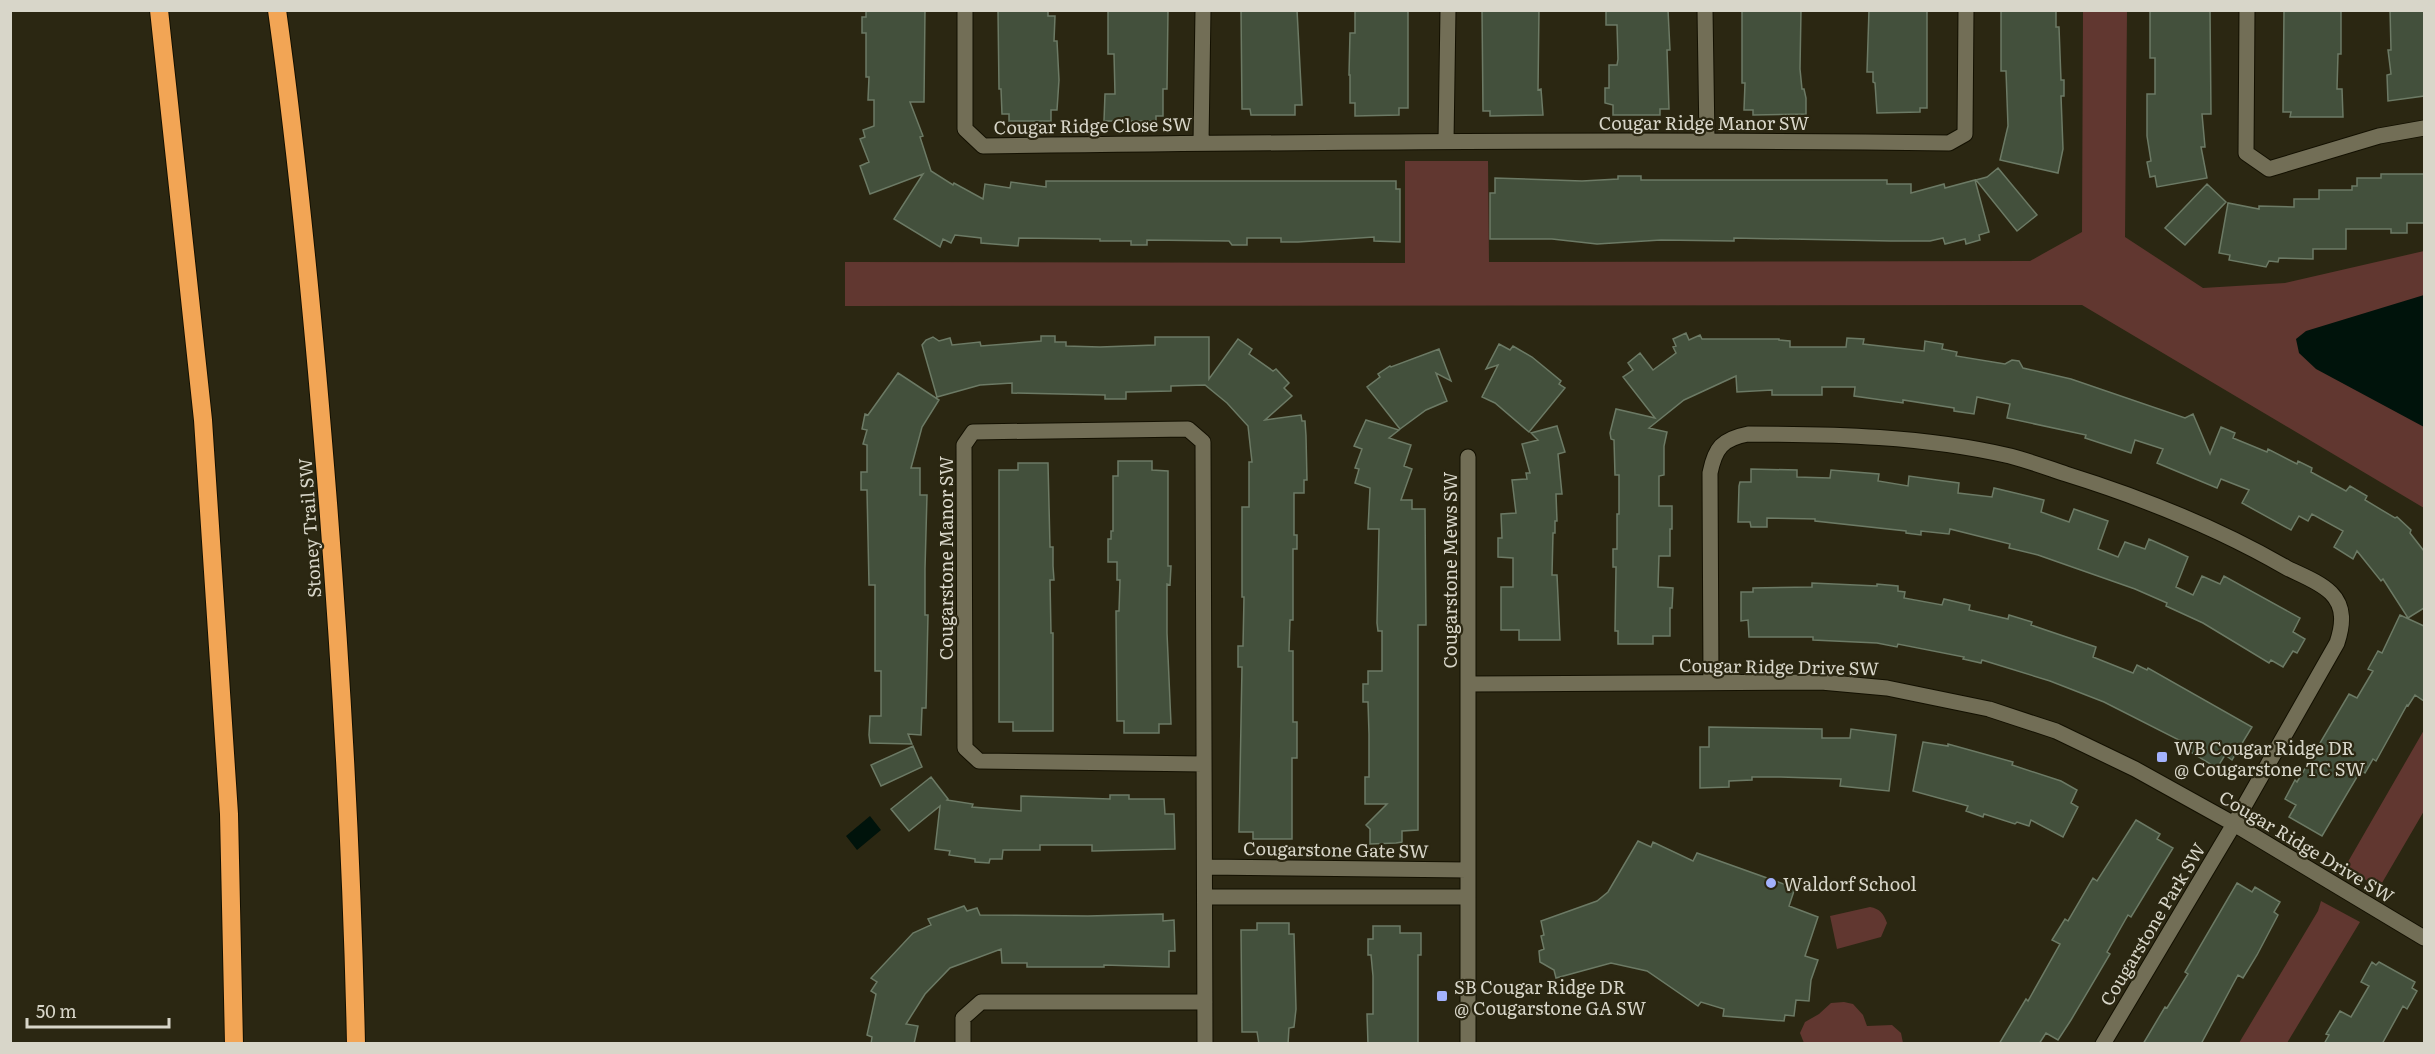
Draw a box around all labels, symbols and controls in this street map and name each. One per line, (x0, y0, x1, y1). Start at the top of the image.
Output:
street label: Cougar Ridge Manor SW (1599, 109, 1810, 136)
street label: Cougar Ridge Close SW (993, 110, 1193, 140)
street label: Cougarstone Manor SW (932, 455, 959, 660)
street label: Stoney Trail SW (291, 457, 327, 599)
street label: Cougarstone Mews SW (1436, 471, 1463, 669)
street label: Cougar Ridge Drive SW (1679, 651, 1880, 681)
place label: WB Cougar Ridge DR @ Cougarstone TC SW (2174, 734, 2366, 782)
marker: WB Cougar Ridge DR @ Cougarstone TC SW (2155, 750, 2169, 764)
street label: Cougar Ridge Drive SW (2214, 783, 2400, 909)
street label: Cougarstone Gate SW (1243, 834, 1429, 864)
street label: Cougarstone Park SW (2093, 837, 2212, 1011)
place label: Waldorf School (1783, 870, 1917, 897)
marker: Waldorf School (1764, 876, 1778, 890)
place label: SB Cougar Ridge DR @ Cougarstone GA SW (1454, 973, 1647, 1021)
marker: SB Cougar Ridge DR @ Cougarstone GA SW (1435, 989, 1449, 1003)
scale bar (27, 991, 170, 1029)
text: 50 m (36, 997, 77, 1024)

